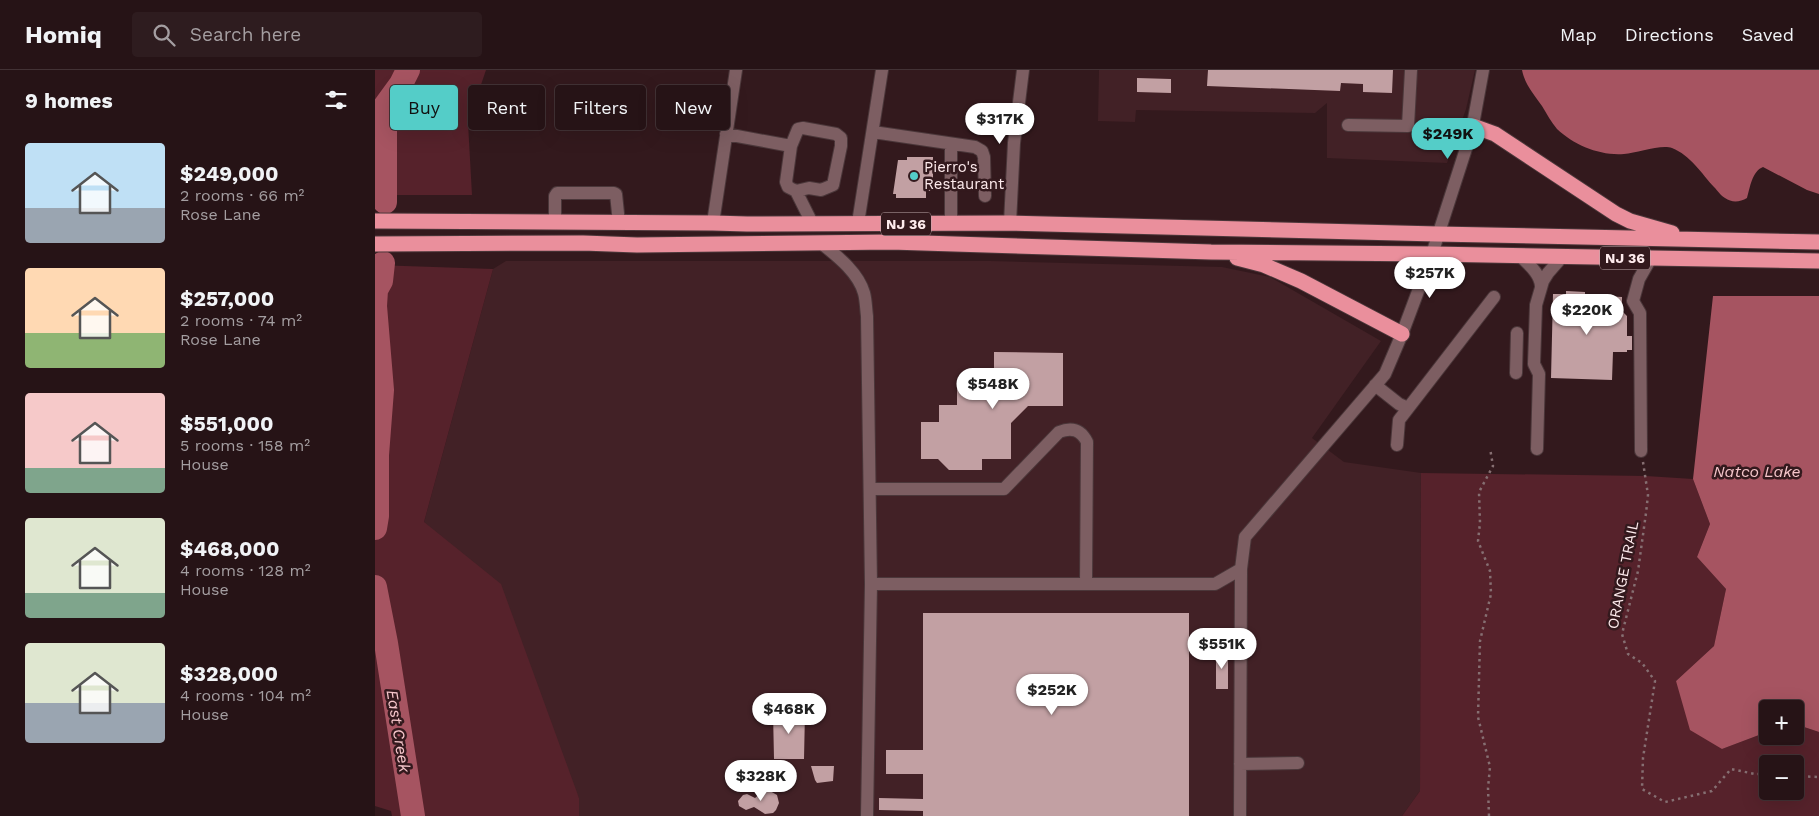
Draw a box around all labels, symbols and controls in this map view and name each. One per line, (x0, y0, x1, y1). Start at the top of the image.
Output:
search box (132, 12, 482, 57)
text: Homiq (25, 21, 102, 49)
icon: search (150, 21, 178, 49)
text: Search here (190, 23, 301, 46)
text: Map (1560, 24, 1597, 45)
text: Directions (1625, 24, 1714, 45)
text: Saved (1742, 24, 1794, 45)
chip: Buy (390, 85, 458, 130)
chip: Rent (468, 85, 545, 130)
chip: Filters (555, 85, 646, 130)
chip: New (656, 85, 730, 130)
icon: filters (322, 86, 350, 114)
text: 9 homes (25, 88, 113, 113)
pin: $317K (965, 102, 1035, 145)
text: $317K (976, 109, 1024, 128)
pin: $249K (1413, 118, 1483, 160)
text: $249K (1423, 124, 1473, 143)
place label: Pierro's Restaurant (924, 158, 1005, 193)
text: $249,000 (180, 161, 279, 186)
icon: home (65, 163, 125, 223)
marker: Pierro's Restaurant (908, 170, 920, 182)
text: 2 rooms · 66 m² (180, 186, 304, 205)
text: Rose Lane (180, 205, 261, 224)
road number: NJ 36 (881, 212, 931, 236)
road number: NJ 36 (1600, 247, 1650, 270)
pin: $257K (1395, 256, 1465, 299)
text: $257K (1405, 263, 1455, 282)
text: $257,000 (180, 286, 274, 311)
icon: home (65, 288, 125, 348)
pin: $220K (1552, 294, 1622, 336)
text: $220K (1562, 300, 1612, 319)
text: 2 rooms · 74 m² (180, 311, 302, 330)
text: Rose Lane (180, 330, 261, 349)
pin: $548K (958, 368, 1028, 410)
text: $548K (967, 374, 1019, 393)
text: $551,000 (180, 411, 273, 436)
icon: home (65, 413, 125, 473)
text: 5 rooms · 158 m² (180, 436, 310, 455)
text: House (180, 455, 229, 474)
water label: Natco Lake (1713, 462, 1801, 481)
street label: ORANGE TRAIL (1604, 519, 1642, 631)
text: $468,000 (180, 536, 280, 561)
icon: home (65, 538, 125, 598)
text: 4 rooms · 128 m² (180, 561, 311, 580)
text: House (180, 580, 229, 599)
pin: $551K (1187, 628, 1257, 670)
text: $551K (1199, 634, 1245, 653)
text: $328,000 (180, 661, 278, 686)
icon: home (65, 663, 125, 723)
pin: $252K (1017, 674, 1087, 716)
text: $252K (1027, 680, 1077, 699)
text: 4 rooms · 104 m² (180, 686, 311, 705)
water label: East Creek (383, 689, 415, 775)
pin: $468K (754, 692, 824, 735)
text: $468K (763, 699, 815, 718)
map controls (1759, 700, 1804, 800)
button: + (1759, 700, 1804, 745)
text: House (180, 705, 229, 724)
button: − (1759, 755, 1804, 800)
pin: $328K (726, 760, 796, 802)
text: $328K (736, 766, 786, 785)

